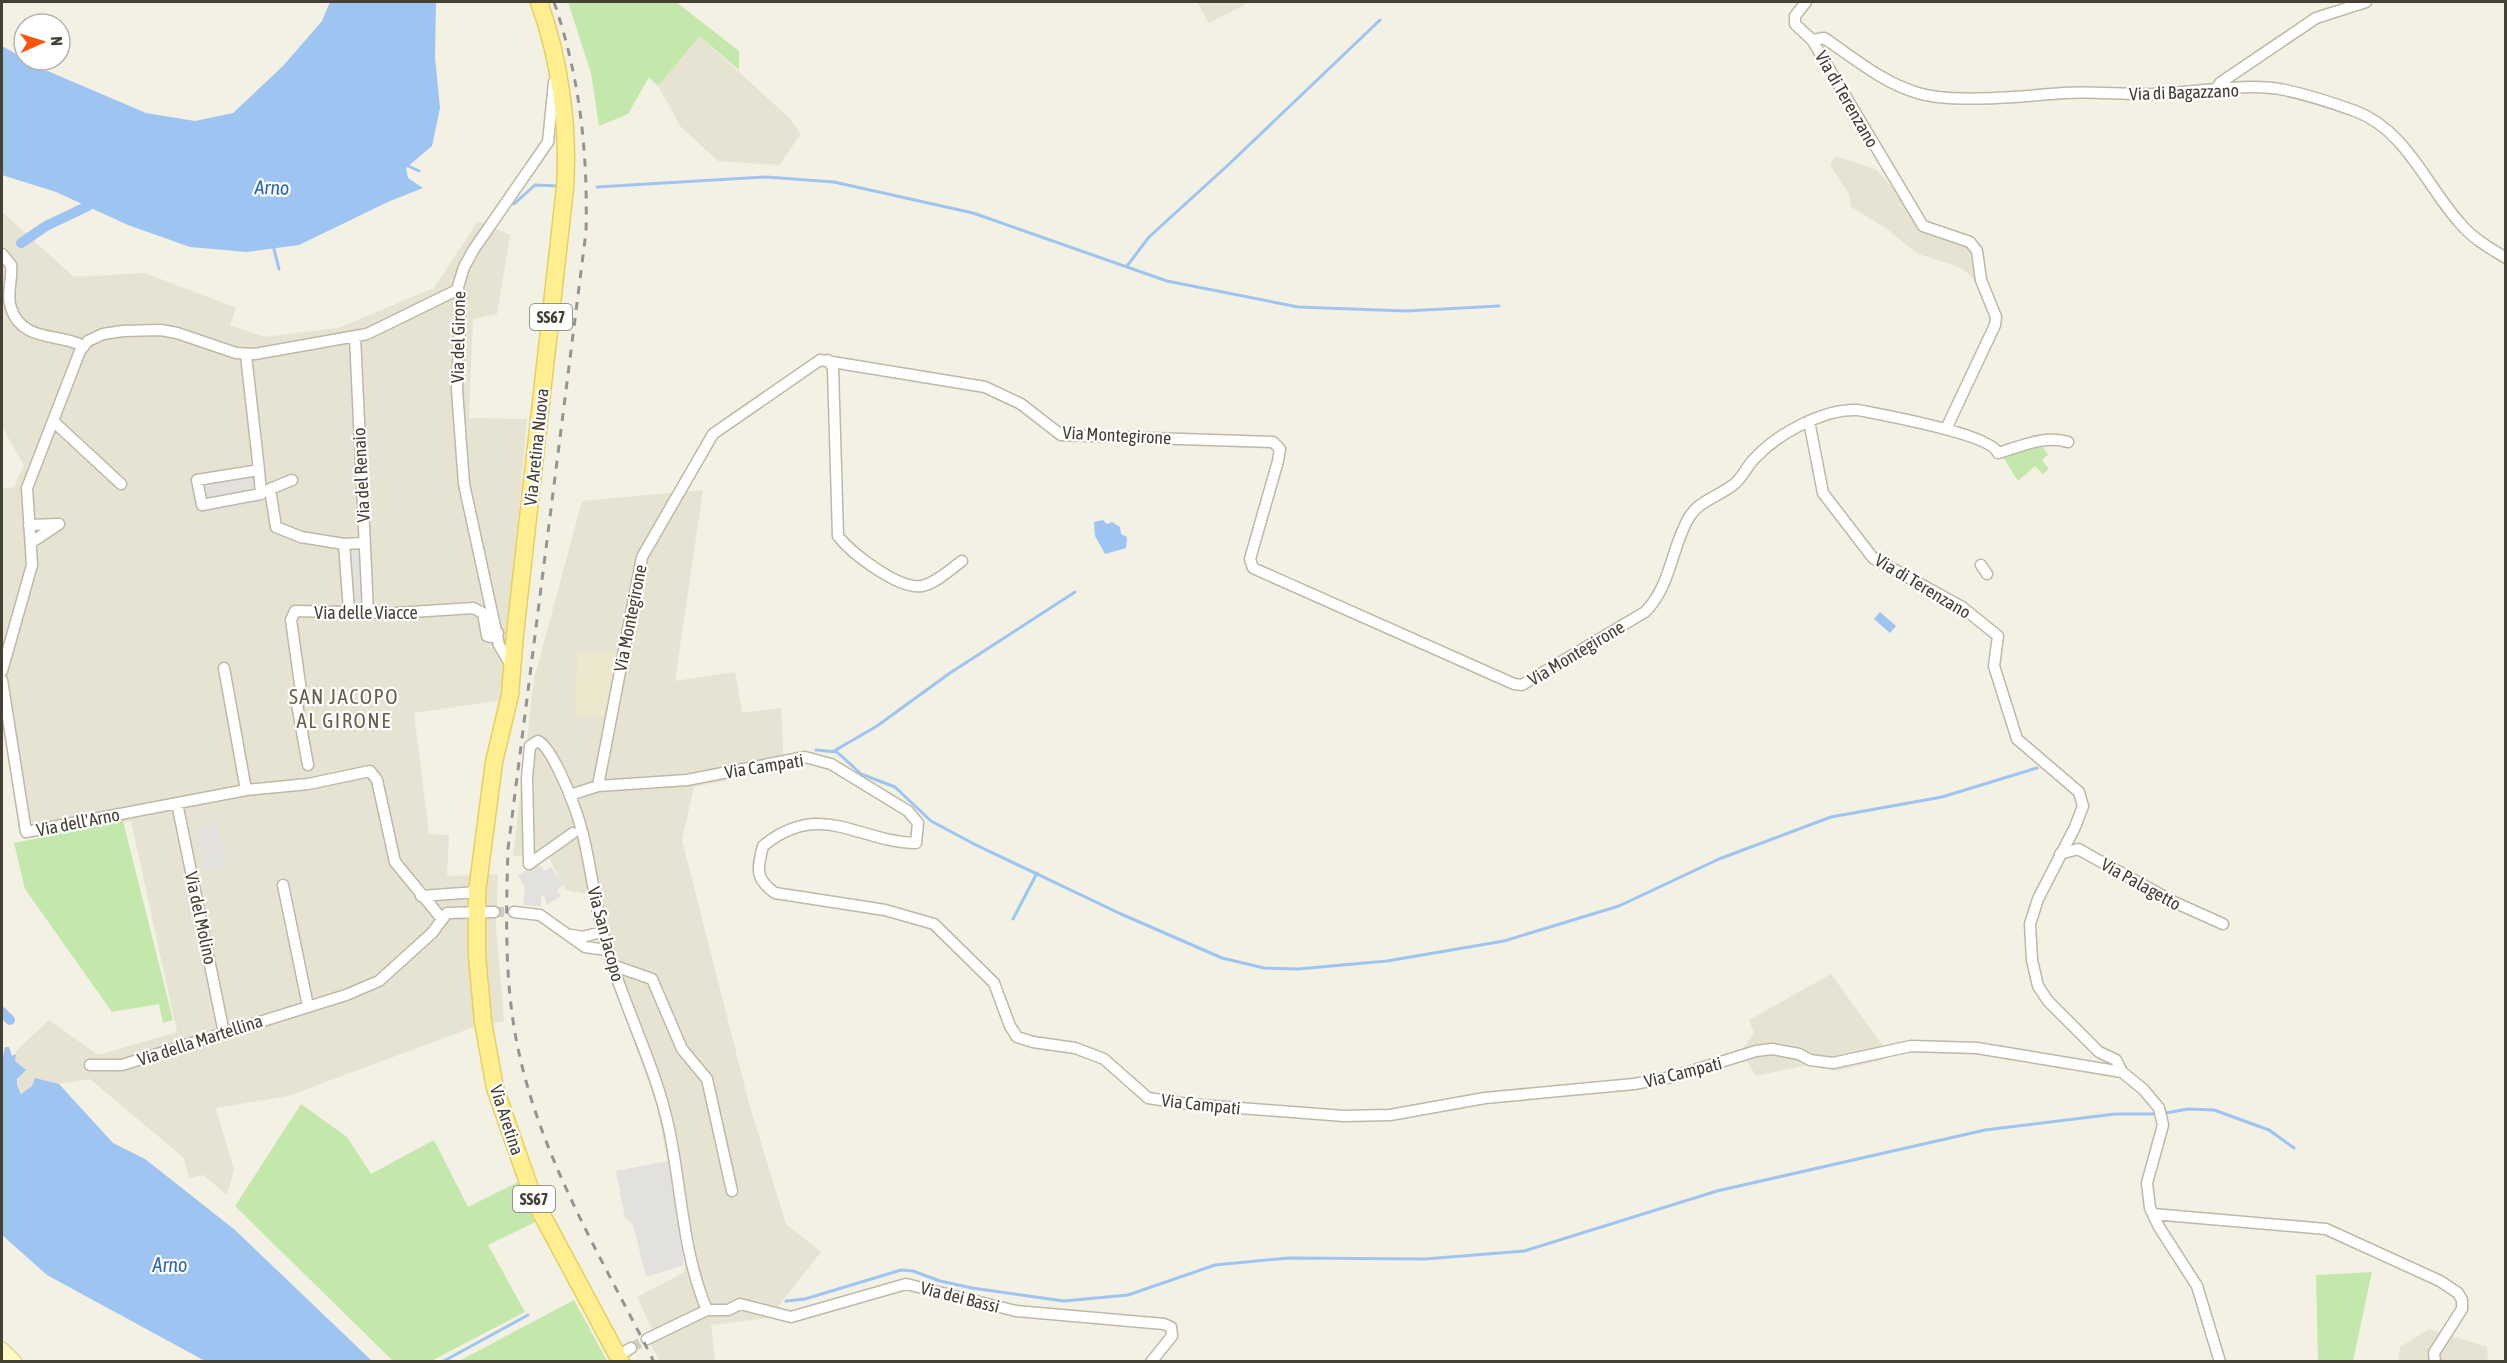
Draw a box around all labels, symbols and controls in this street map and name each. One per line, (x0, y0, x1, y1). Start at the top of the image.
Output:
north arrow (12, 12, 72, 72)
text: N (48, 36, 66, 46)
street label: Via di Terenzano (1811, 47, 1883, 151)
street label: Via di Bagazzano (2129, 80, 2239, 104)
water label: Arno (253, 175, 290, 199)
street label: Via del Girone (447, 291, 469, 383)
road number: SS67 (530, 304, 572, 330)
street label: Via Aretina Nuova (519, 387, 553, 507)
street label: Via Montegirone (1062, 422, 1172, 448)
street label: Via del Renaio (348, 427, 374, 523)
street label: Via di Terenzano (1871, 549, 1975, 623)
street label: Via Montegirone (609, 563, 651, 673)
street label: Via delle Viacce (314, 602, 418, 623)
street label: Via Montegirone (1524, 616, 1628, 690)
district label: SAN JACOPO AL GIRONE (289, 684, 399, 732)
street label: Via Campati (723, 749, 805, 783)
street label: Via dell'Arno (35, 804, 121, 840)
street label: Via Palagetto (2097, 853, 2185, 915)
street label: Via del Molino (181, 870, 221, 966)
street label: Via San Jacopo (583, 884, 629, 984)
street label: Via della Martellina (135, 1010, 265, 1070)
street label: Via Campati (1642, 1052, 1724, 1092)
street label: Via Aretina (486, 1082, 528, 1158)
street label: Via Campati (1160, 1089, 1242, 1119)
road number: SS67 (513, 1186, 555, 1212)
water label: Arno (152, 1253, 187, 1276)
street label: Via dei Bassi (918, 1277, 1002, 1317)

